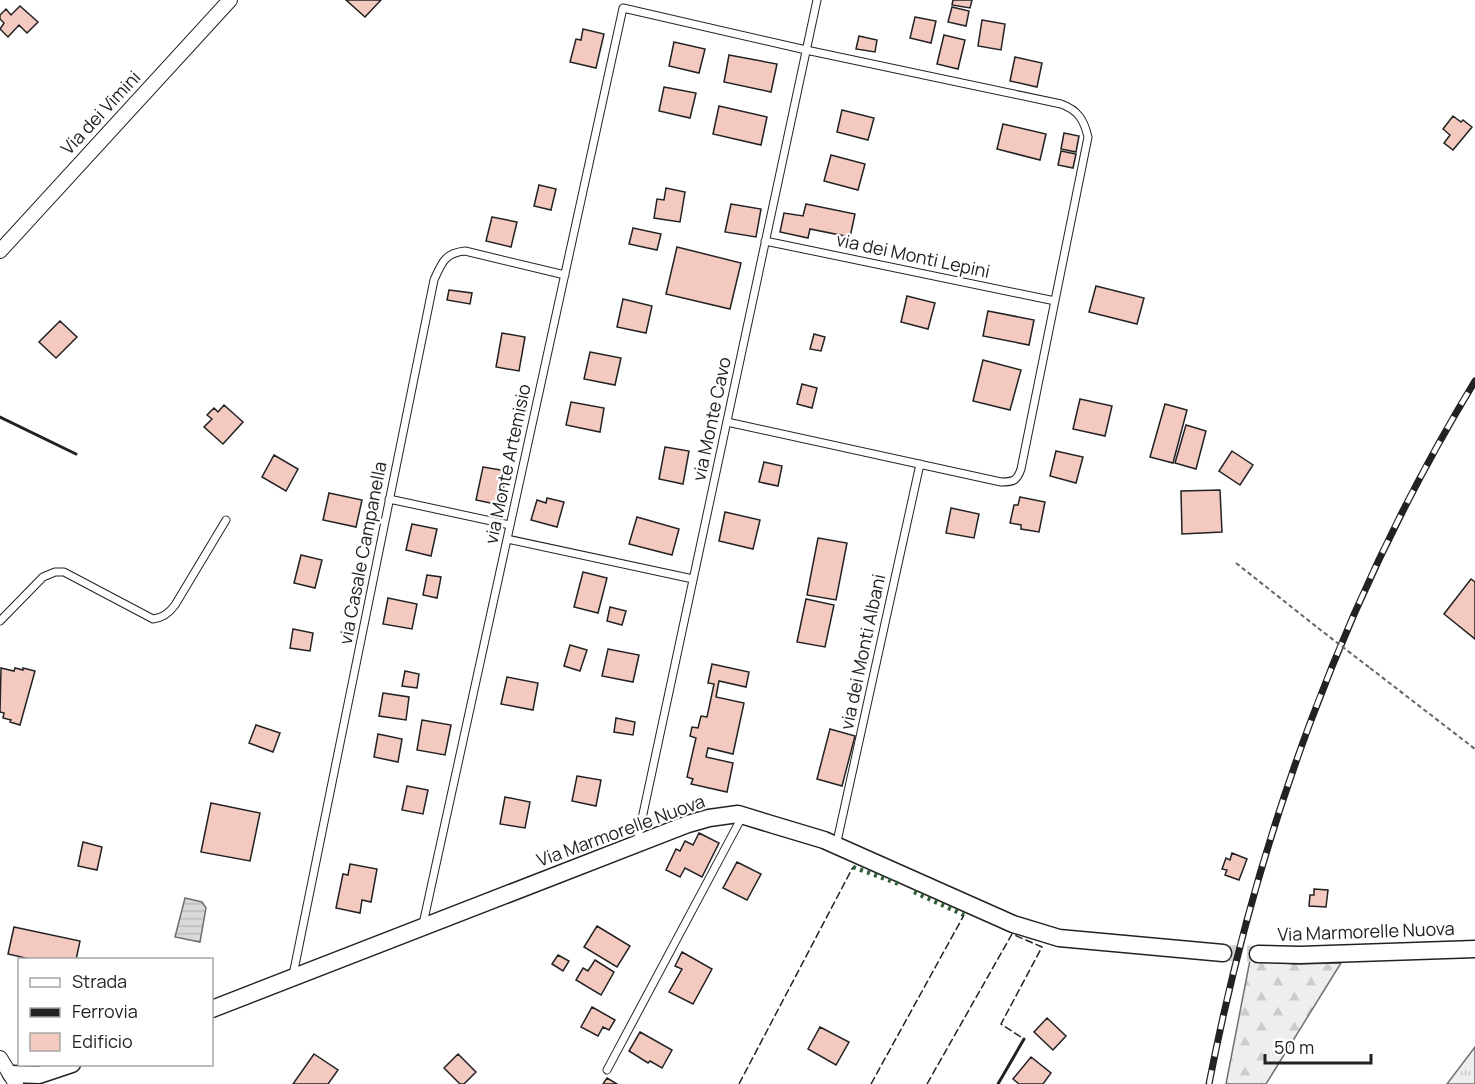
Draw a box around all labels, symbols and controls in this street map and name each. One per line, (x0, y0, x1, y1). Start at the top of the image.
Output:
street label: Via dei Vimini (55, 65, 145, 159)
street label: via dei Monti Lepini (834, 227, 992, 283)
street label: via Monte Cavo (686, 355, 736, 483)
street label: via Monte Artemisio (478, 382, 536, 546)
street label: via Casale Campanella (332, 459, 392, 646)
street label: via dei Monti Albani (834, 572, 890, 732)
street label: Via Marmorelle Nuova (533, 789, 708, 872)
street label: Via Marmorelle Nuova (1277, 916, 1455, 946)
legend (18, 958, 213, 1066)
text: Strada (72, 969, 127, 993)
text: Ferrovia (72, 999, 138, 1023)
scale bar (1265, 1027, 1372, 1065)
text: Edificio (72, 1029, 133, 1053)
text: 50 m (1274, 1035, 1314, 1059)

